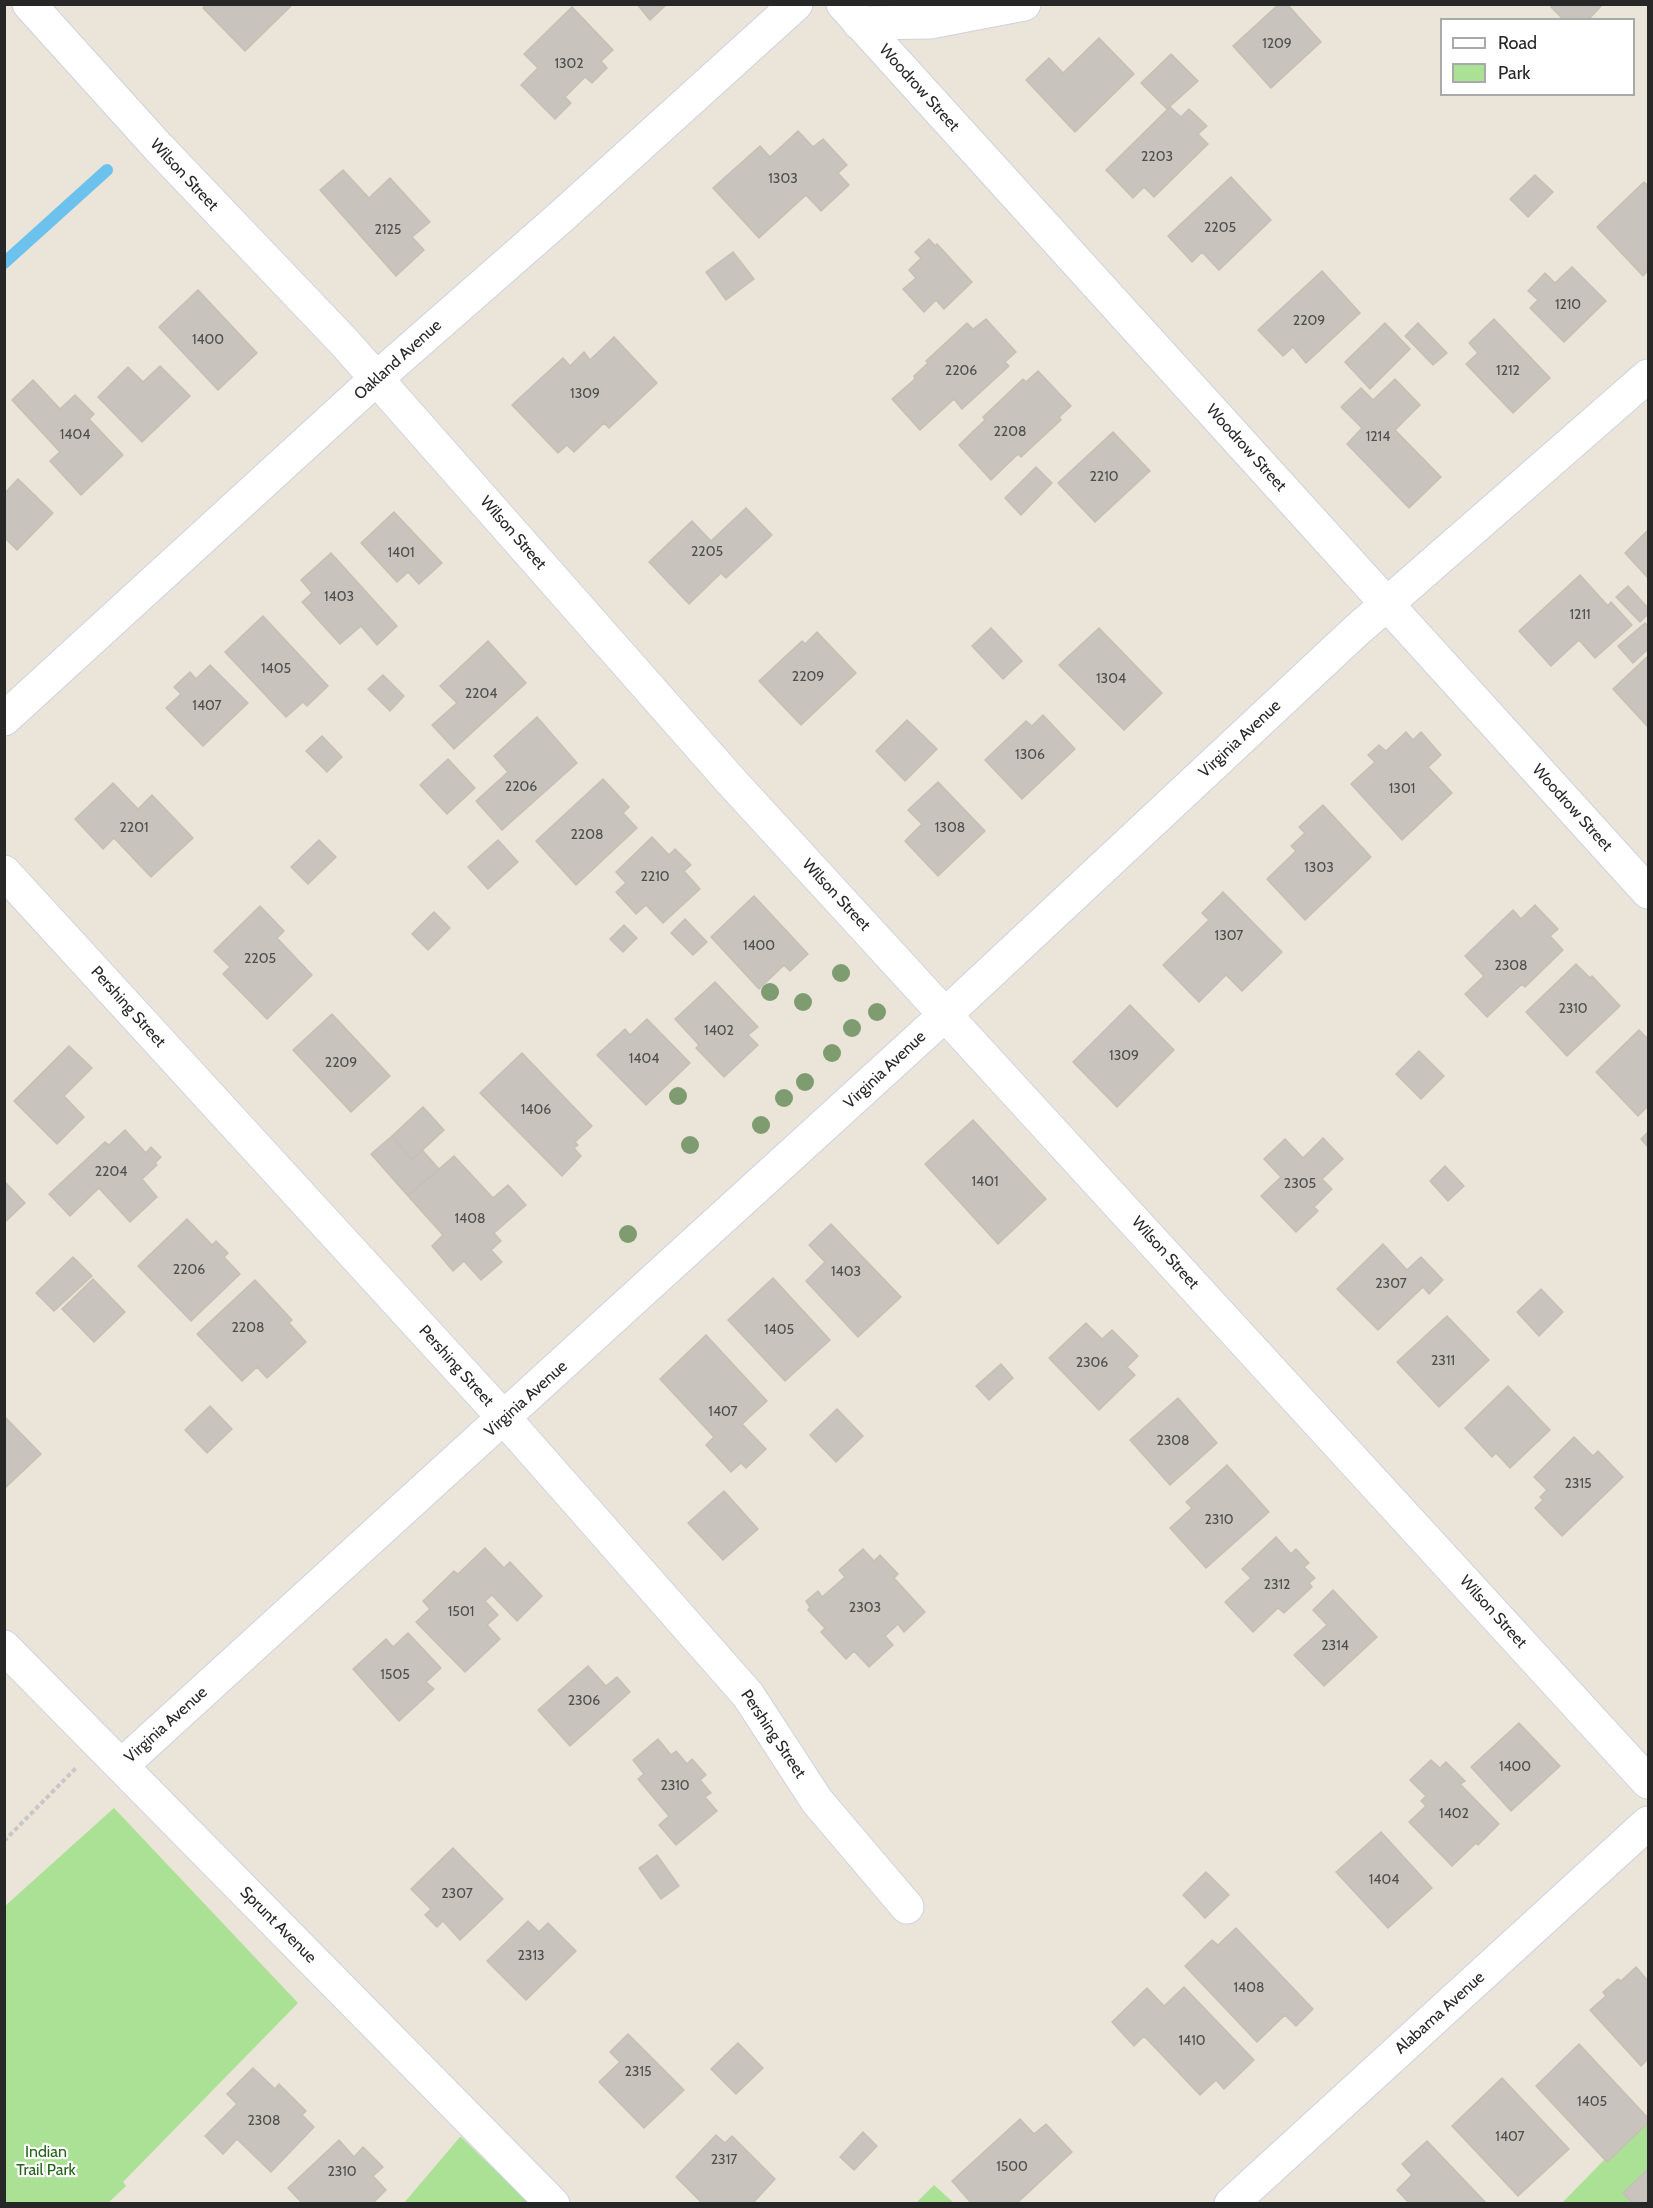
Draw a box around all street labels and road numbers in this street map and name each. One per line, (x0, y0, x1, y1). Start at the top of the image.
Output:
street label: Woodrow Street (875, 40, 963, 136)
street label: Wilson Street (146, 135, 222, 215)
street label: Oakland Avenue (350, 316, 446, 404)
street label: Woodrow Street (1202, 400, 1290, 496)
street label: Wilson Street (476, 492, 550, 574)
street label: Virginia Avenue (1195, 696, 1285, 782)
street label: Woodrow Street (1528, 760, 1616, 856)
street label: Wilson Street (798, 855, 874, 935)
street label: Pershing Street (87, 962, 169, 1052)
street label: Virginia Avenue (840, 1027, 930, 1113)
street label: Wilson Street (1127, 1213, 1203, 1293)
street label: Pershing Street (415, 1321, 497, 1411)
street label: Virginia Avenue (481, 1357, 571, 1441)
street label: Wilson Street (1455, 1572, 1531, 1652)
street label: Virginia Avenue (121, 1683, 211, 1767)
street label: Pershing Street (736, 1686, 810, 1782)
street label: Sprunt Avenue (236, 1883, 320, 1967)
street label: Alabama Avenue (1391, 1968, 1489, 2058)

